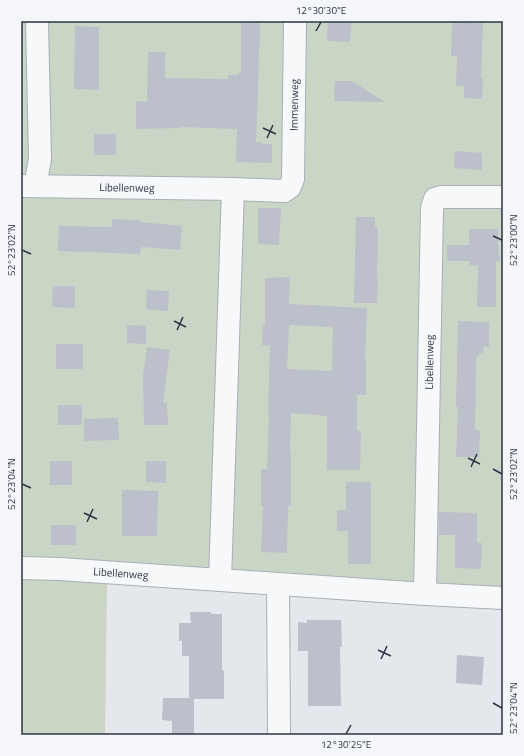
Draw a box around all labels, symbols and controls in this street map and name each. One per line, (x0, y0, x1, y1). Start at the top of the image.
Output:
text: 12°30'30"E (296, 3, 347, 18)
street label: Immenweg (286, 78, 302, 131)
street label: Libellenweg (99, 179, 155, 196)
text: 52°23'00"N (506, 214, 521, 266)
text: 52°23'02"N (4, 224, 19, 276)
street label: Libellenweg (421, 334, 438, 390)
text: 52°23'02"N (506, 448, 521, 500)
text: 52°23'04"N (4, 458, 19, 510)
street label: Libellenweg (93, 563, 149, 583)
text: 52°23'04"N (506, 682, 521, 734)
text: 12°30'25"E (321, 737, 372, 752)

